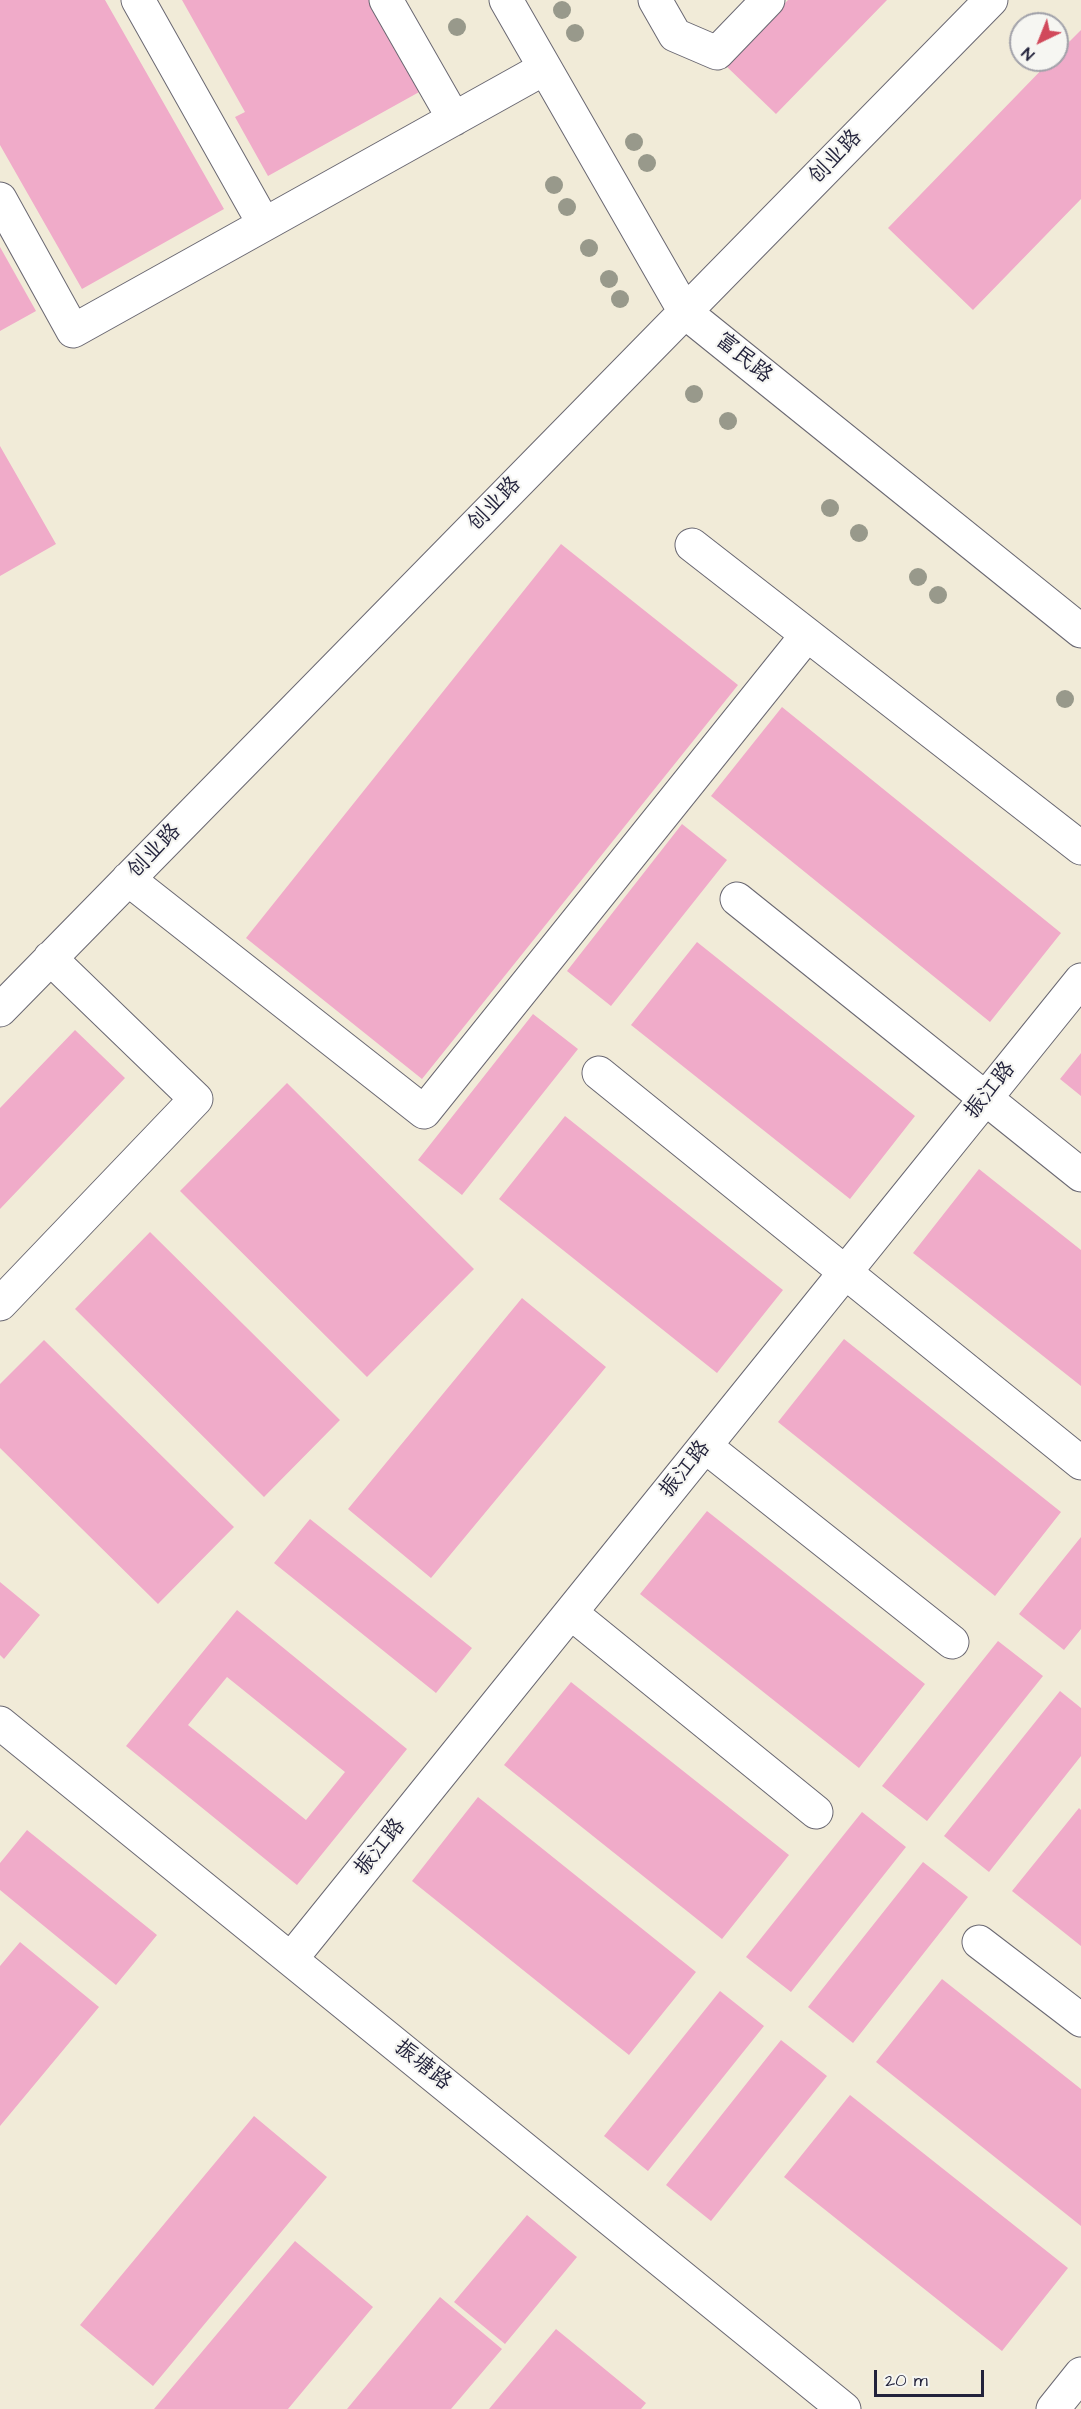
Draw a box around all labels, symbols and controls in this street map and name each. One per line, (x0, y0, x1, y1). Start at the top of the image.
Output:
north arrow (1009, 12, 1069, 72)
text: N (1017, 42, 1039, 65)
street label: 创业路 (804, 125, 868, 191)
street label: 富民路 (709, 328, 777, 390)
street label: 创业路 (463, 472, 527, 538)
street label: 创业路 (123, 819, 187, 885)
street label: 振江路 (960, 1057, 1022, 1125)
street label: 振江路 (655, 1436, 717, 1504)
street label: 振江路 (350, 1814, 412, 1882)
street label: 振塘路 (388, 2035, 456, 2097)
scale bar (877, 2358, 986, 2396)
text: 20 m (885, 2368, 928, 2393)

